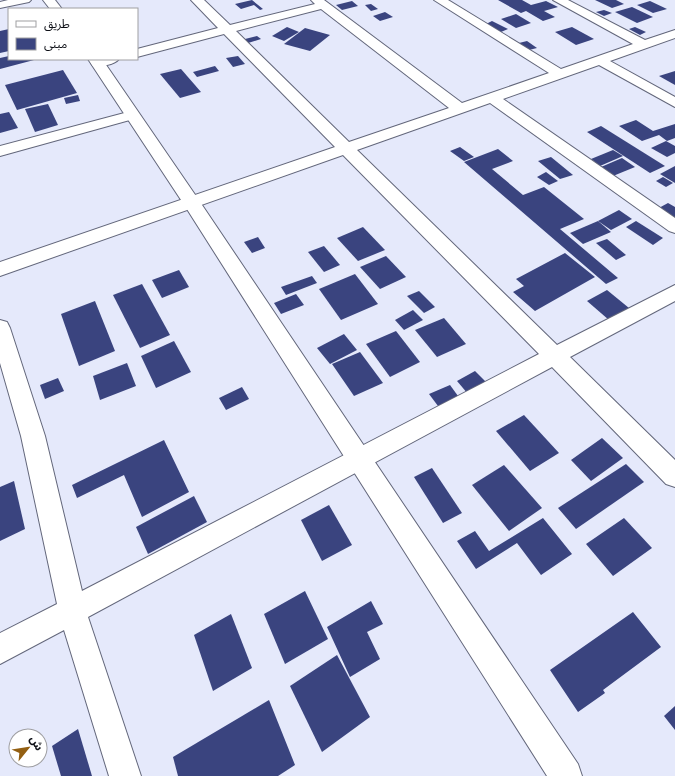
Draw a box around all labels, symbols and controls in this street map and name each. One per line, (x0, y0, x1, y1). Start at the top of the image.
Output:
legend (8, 8, 138, 60)
text: طريق (44, 17, 70, 32)
text: مبنى (44, 37, 67, 52)
north arrow (8, 728, 48, 768)
text: ش (27, 733, 46, 753)

